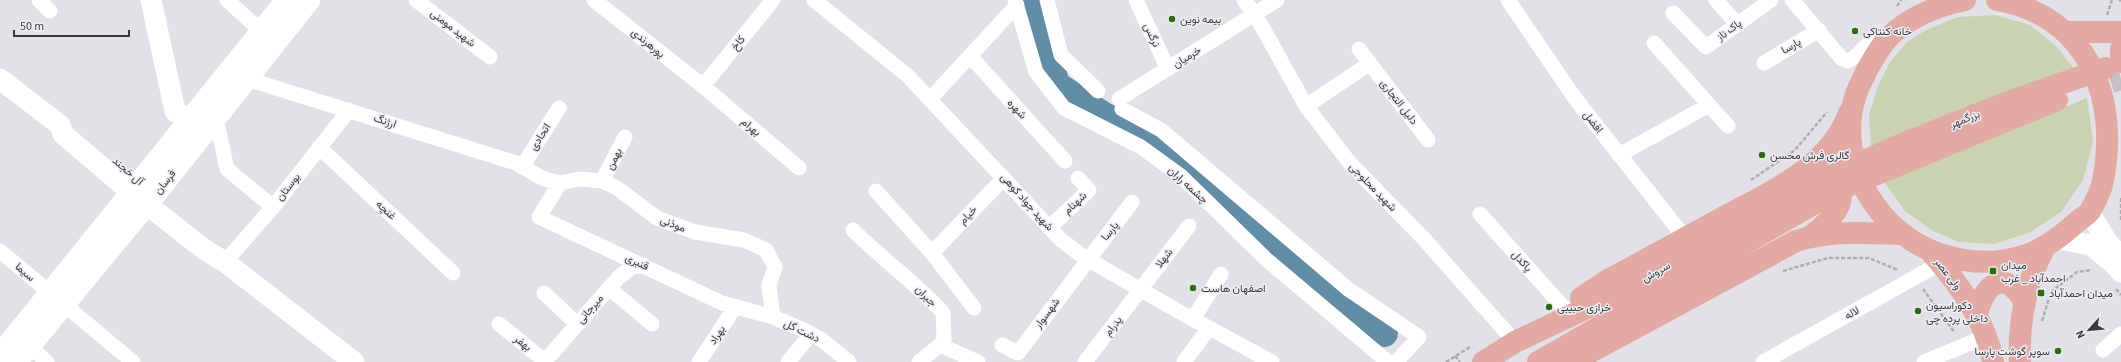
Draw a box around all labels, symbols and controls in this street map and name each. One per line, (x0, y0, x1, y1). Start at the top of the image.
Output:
street label: شهید مومنی (427, 6, 479, 51)
scale bar (14, 12, 129, 38)
place label: بیمه نوین (1180, 12, 1221, 27)
marker: بیمه نوین (1167, 14, 1177, 24)
street label: پاک ناز (1712, 16, 1745, 45)
text: 50 m (20, 18, 44, 35)
street label: نرگس (1140, 21, 1164, 49)
place label: خانه کنتاکی (1863, 24, 1912, 39)
street label: پورهرندی (628, 25, 668, 61)
marker: خانه کنتاکی (1850, 26, 1860, 36)
street label: کاخ (727, 32, 749, 54)
street label: پارسا (1778, 34, 1804, 58)
street label: خرمیان (1170, 42, 1204, 72)
street label: دلیل التجاری (1376, 76, 1422, 128)
street label: شهره (1004, 96, 1030, 123)
street label: بزرگمهر (1947, 106, 1982, 132)
street label: افضل (1580, 108, 1606, 136)
street label: ارژنگ (372, 110, 398, 132)
street label: بهرام (738, 114, 764, 140)
street label: اتحادی (526, 121, 554, 153)
street label: بهمن (602, 145, 626, 173)
place label: گالری فرش محسن (1770, 148, 1849, 163)
marker: گالری فرش محسن (1757, 150, 1767, 160)
street label: آل خجند (109, 153, 148, 190)
street label: شهید محلوجی (1346, 159, 1400, 215)
street label: چشمه راران (1165, 163, 1211, 207)
street label: فرسان (151, 167, 179, 197)
street label: بوستان (272, 170, 304, 204)
street label: شهید جواد کوهی (997, 170, 1057, 234)
street label: شهنام (1060, 188, 1090, 218)
street label: غنچه (373, 197, 400, 223)
street label: خیام (955, 202, 981, 228)
street label: موذنی (658, 212, 688, 236)
street label: پارسا (1098, 218, 1122, 244)
street label: شهلا (1152, 245, 1176, 271)
street label: پاکدل (1508, 247, 1536, 275)
street label: قنبری (623, 250, 651, 274)
street label: ولی عصر (1930, 254, 1965, 293)
street label: سروش (1639, 258, 1673, 286)
place label: میدان احمدآباد _ غرب (2001, 258, 2066, 286)
street label: سیما (12, 259, 38, 285)
marker: میدان احمدآباد _ غرب (1988, 266, 1998, 276)
place label: اصفهان هاست (1201, 281, 1266, 296)
street label: جبران (912, 282, 940, 310)
marker: اصفهان هاست (1188, 283, 1198, 293)
place label: میدان احمدآباد (2049, 286, 2113, 301)
marker: میدان احمدآباد (2036, 288, 2046, 298)
street label: میرجانی (573, 291, 607, 327)
street label: شهسوار (1030, 294, 1064, 332)
place label: دکوراسیون داخلی پرده چی (1926, 298, 1988, 326)
place label: خرازی حبیبی (1557, 300, 1611, 315)
marker: خرازی حبیبی (1544, 302, 1554, 312)
street label: لاله (1842, 303, 1862, 323)
marker: دکوراسیون داخلی پرده چی (1913, 306, 1923, 316)
north arrow (2069, 310, 2109, 350)
street label: پدرام (1101, 313, 1125, 339)
street label: دشت گل (781, 316, 823, 346)
street label: بهراد (705, 322, 729, 348)
text: N (2072, 328, 2089, 341)
street label: بهفر (510, 331, 535, 355)
place label: سوپر گوشت پارسا (1975, 344, 2050, 359)
marker: سوپر گوشت پارسا (2053, 346, 2063, 356)

